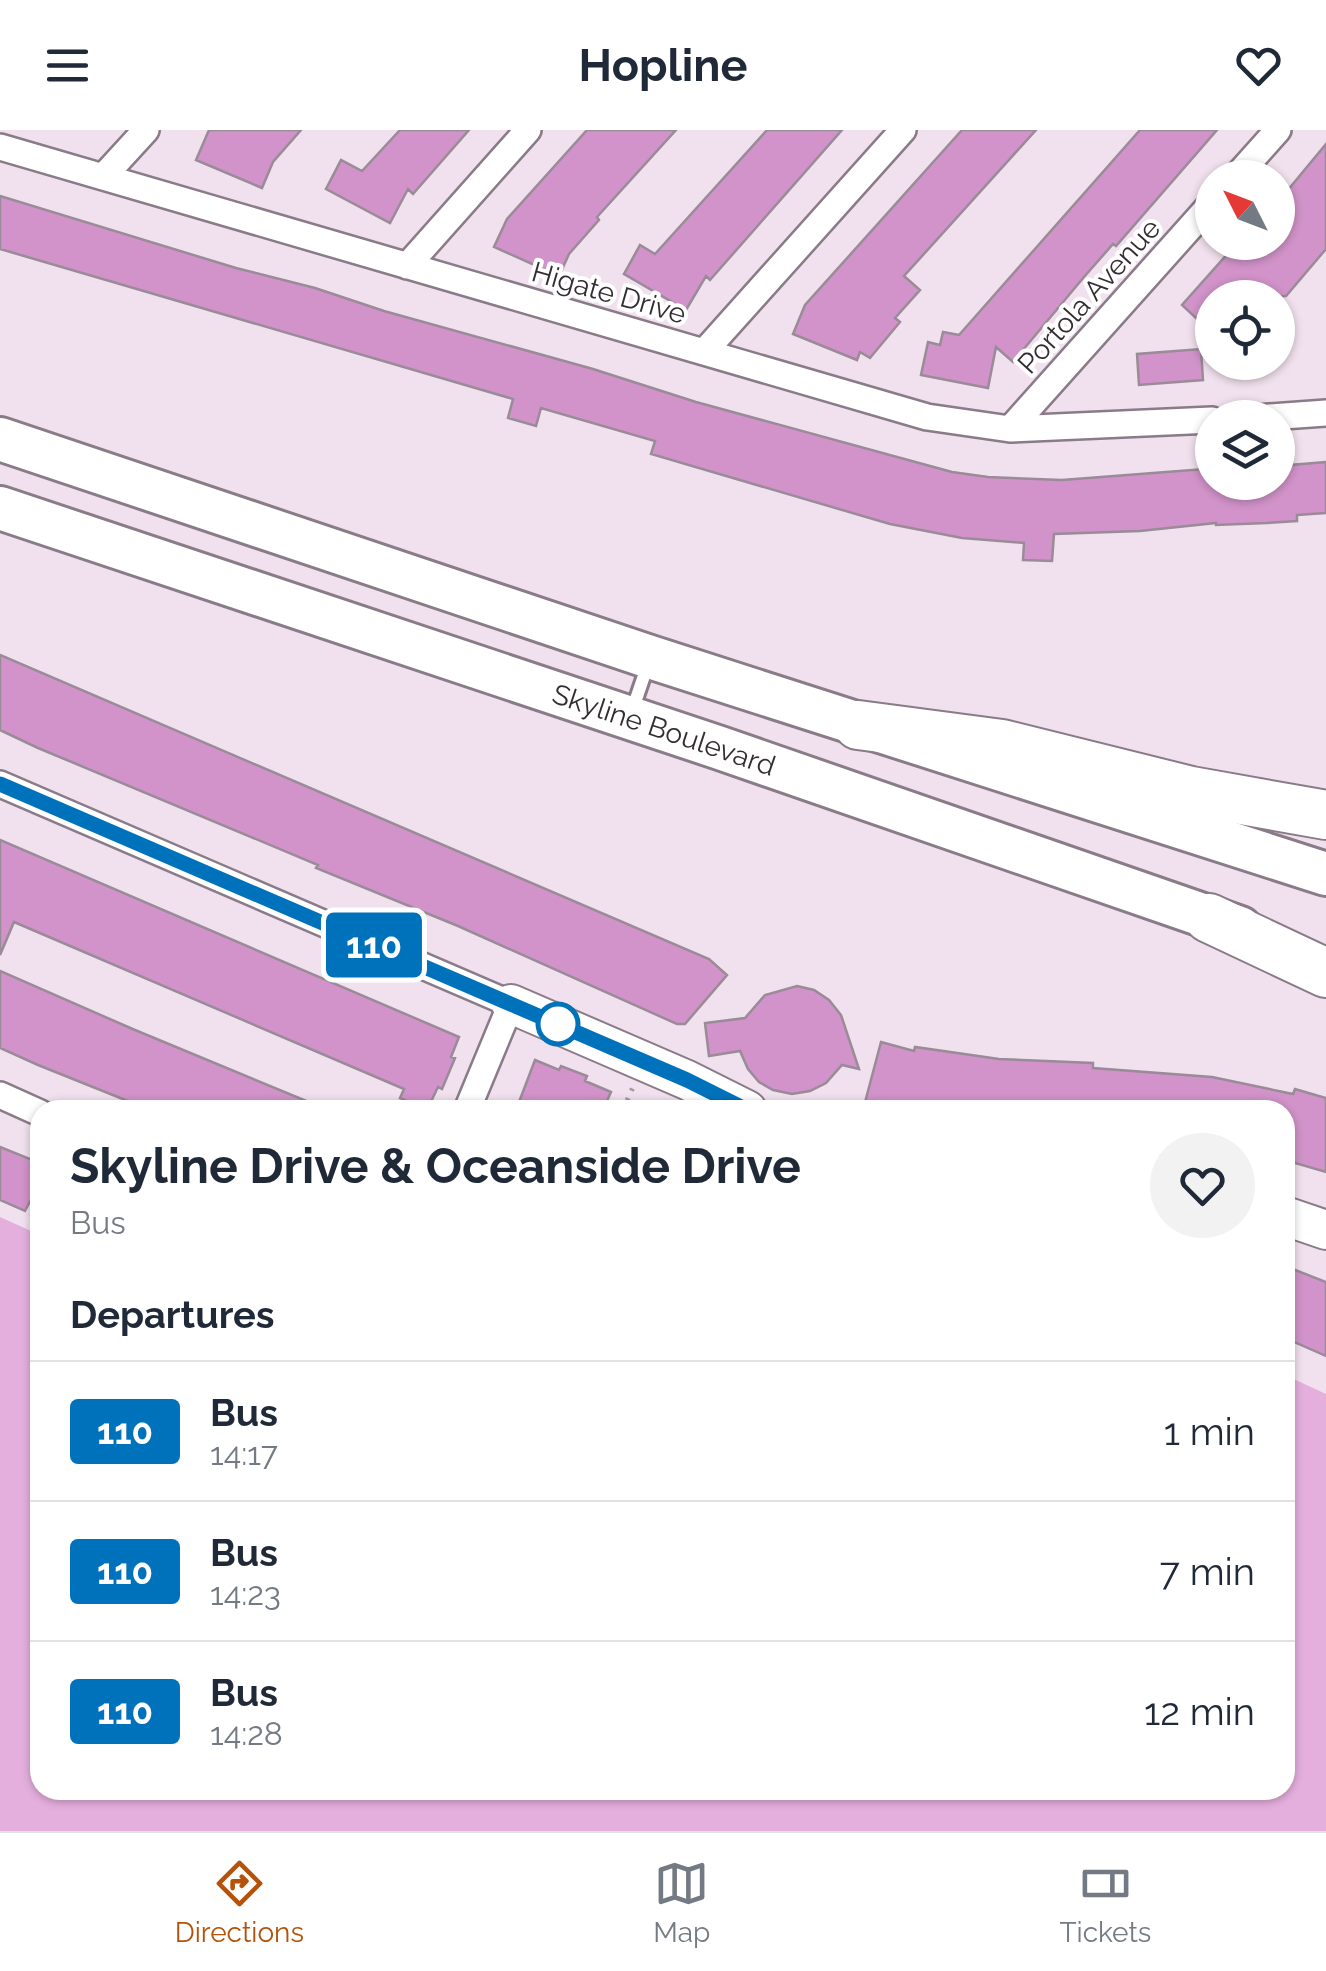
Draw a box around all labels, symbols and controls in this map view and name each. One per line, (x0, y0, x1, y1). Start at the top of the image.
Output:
icon: menu (40, 38, 95, 93)
icon: heart (1231, 38, 1286, 93)
text: Hopline (579, 39, 747, 92)
north arrow (1195, 160, 1295, 260)
map controls (1195, 160, 1295, 500)
street label: Portola Avenue (1011, 212, 1167, 380)
street label: Higate Drive (528, 255, 690, 331)
button: locate (1195, 280, 1295, 380)
button: layers (1195, 400, 1295, 500)
street label: Skyline Boulevard (548, 677, 780, 782)
line badge: 110 (316, 912, 432, 978)
text: 110 (346, 925, 402, 966)
unlabelled marker (537, 1003, 579, 1045)
button: heart (1150, 1133, 1255, 1238)
text: Skyline Drive & Oceanside Drive (70, 1138, 801, 1194)
text: Bus (70, 1204, 126, 1241)
text: Departures (70, 1292, 275, 1337)
text: Bus (210, 1390, 278, 1435)
text: 1 min (1164, 1409, 1255, 1454)
text: 110 (97, 1411, 153, 1452)
text: 14:17 (210, 1435, 278, 1472)
text: Bus (210, 1530, 278, 1575)
text: 7 min (1160, 1549, 1255, 1594)
text: 110 (97, 1551, 153, 1592)
text: 14:23 (210, 1575, 281, 1612)
text: Bus (210, 1670, 278, 1715)
text: 12 min (1144, 1689, 1255, 1734)
text: 110 (97, 1691, 153, 1732)
text: 14:28 (210, 1715, 283, 1752)
tab: Directions (175, 1856, 304, 1949)
tab: Map (653, 1856, 710, 1949)
tab: Tickets (1059, 1856, 1151, 1949)

